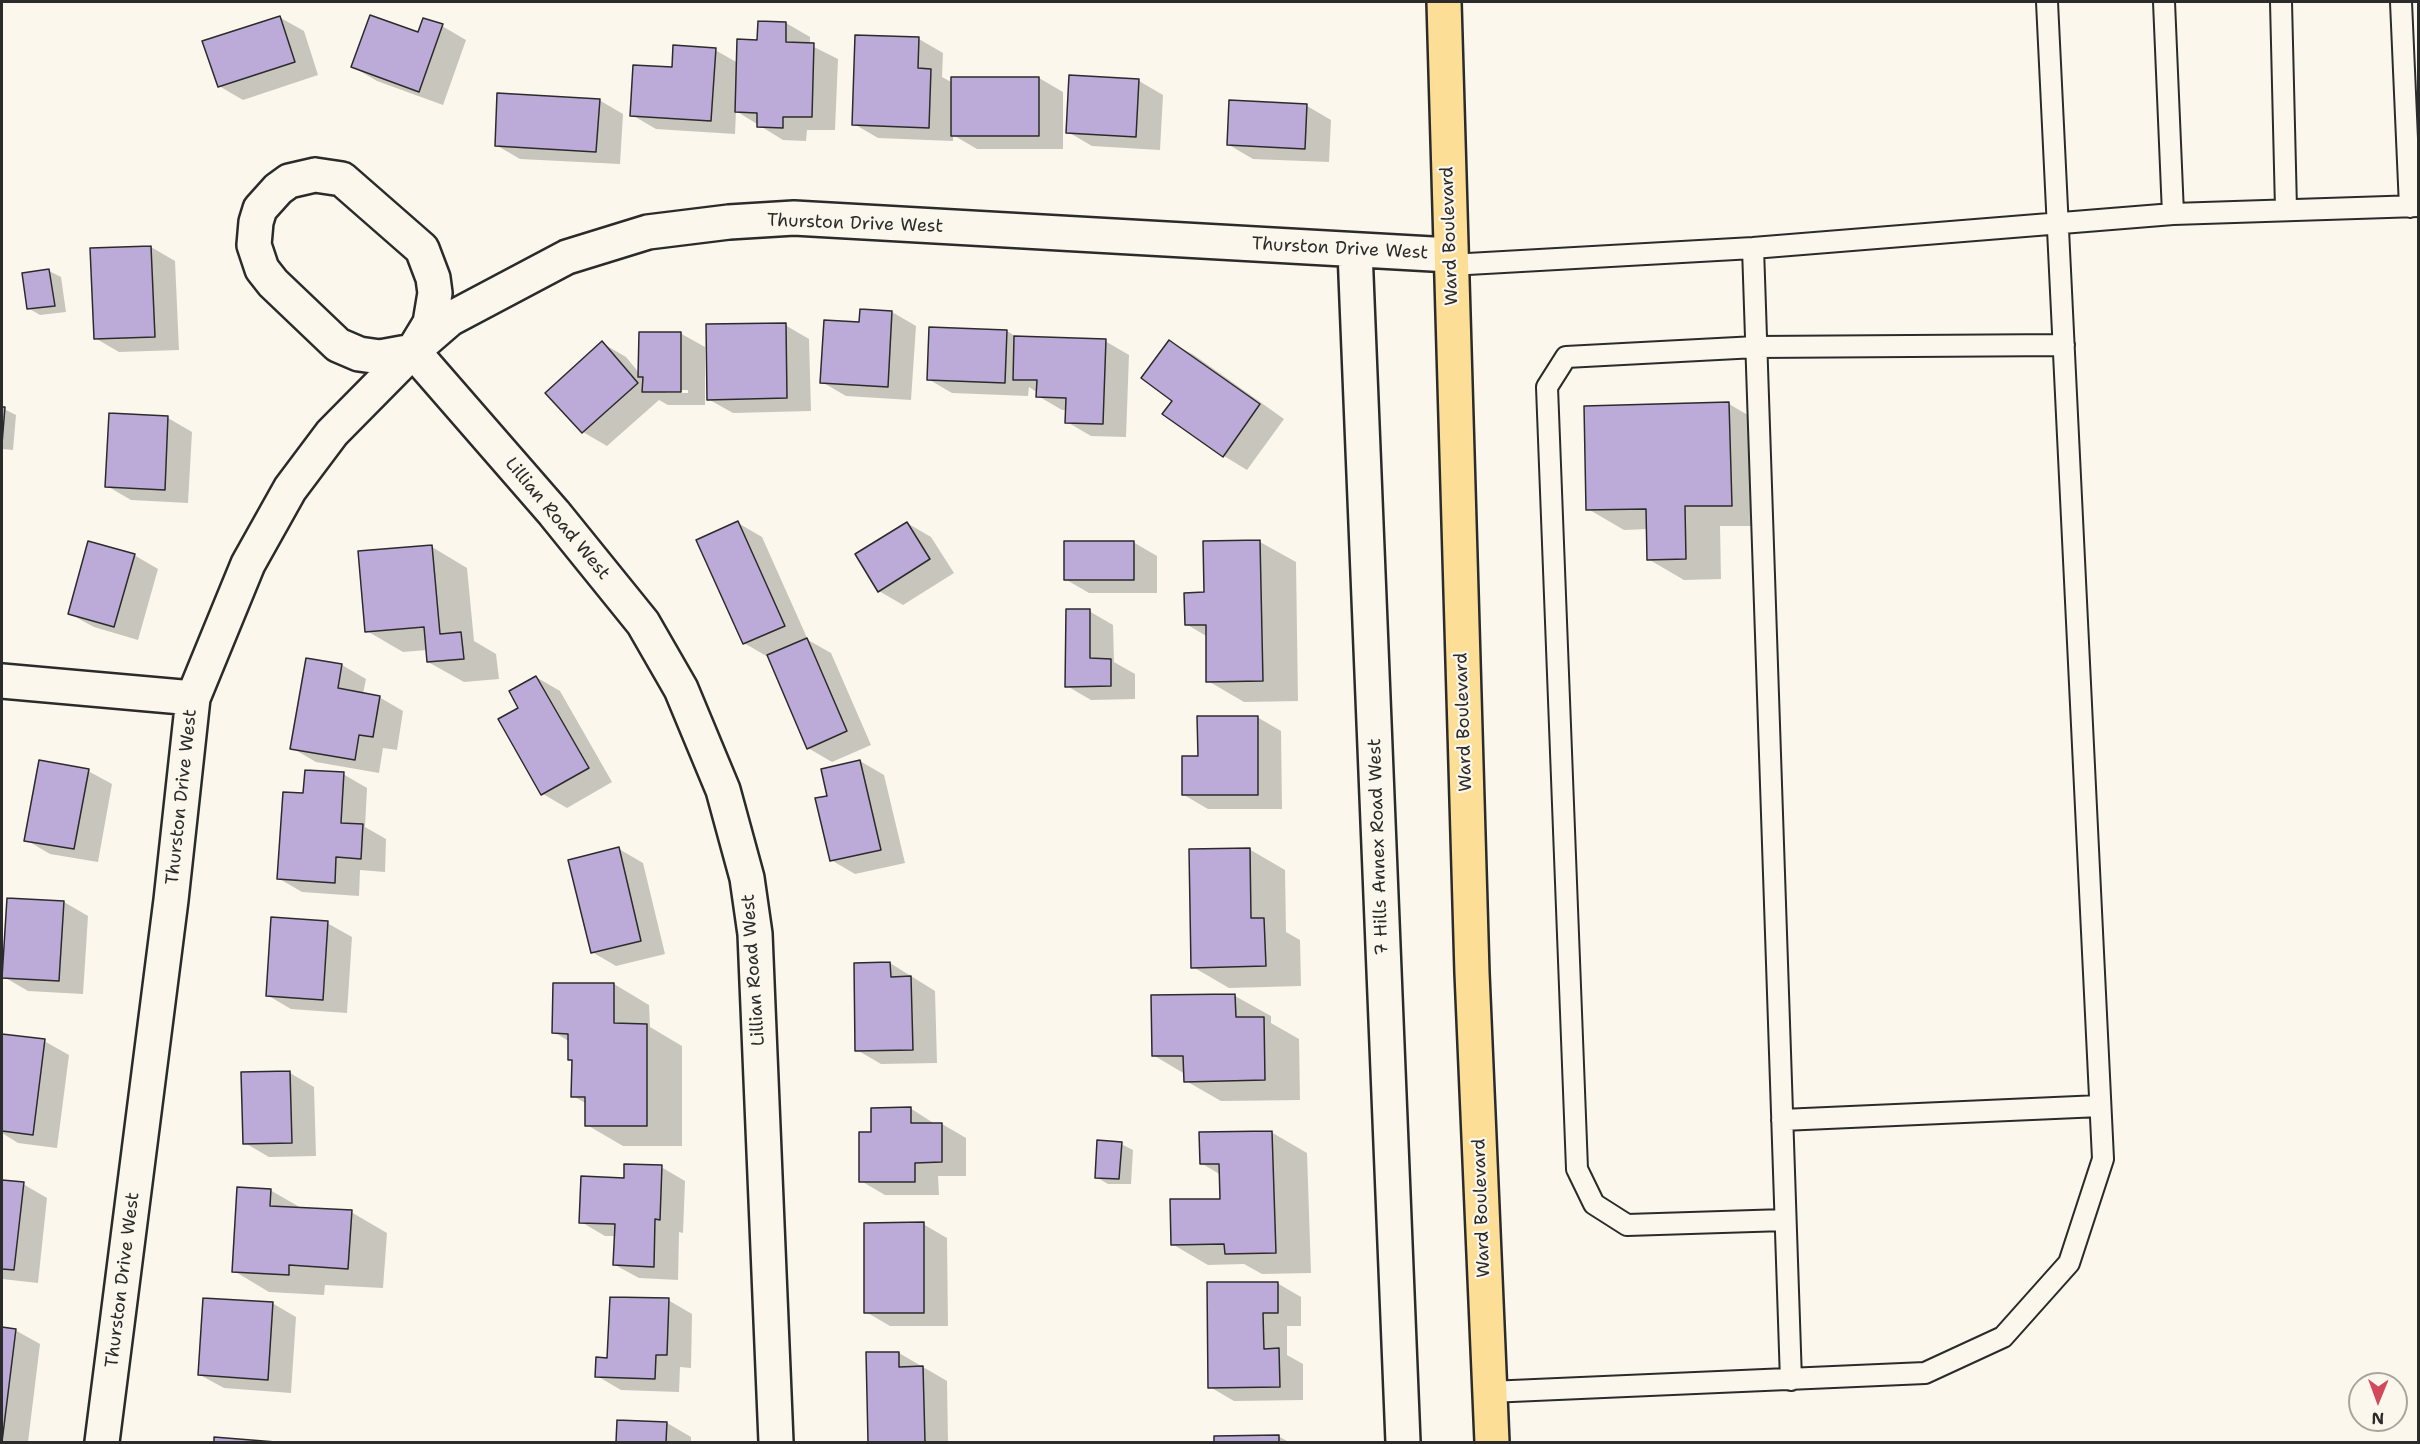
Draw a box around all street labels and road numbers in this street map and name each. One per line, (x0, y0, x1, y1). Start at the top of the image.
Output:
street label: Ward Boulevard (1437, 166, 1463, 306)
street label: Thurston Drive West (766, 210, 944, 238)
street label: Thurston Drive West (1251, 234, 1429, 264)
street label: Lillian Road West (500, 454, 614, 584)
street label: Ward Boulevard (1451, 652, 1477, 792)
street label: Thurston Drive West (162, 708, 202, 886)
street label: 7 Hills Annex Road West (1364, 738, 1394, 956)
street label: Lillian Road West (738, 893, 770, 1047)
street label: Ward Boulevard (1469, 1138, 1495, 1278)
street label: Thurston Drive West (102, 1191, 144, 1369)

